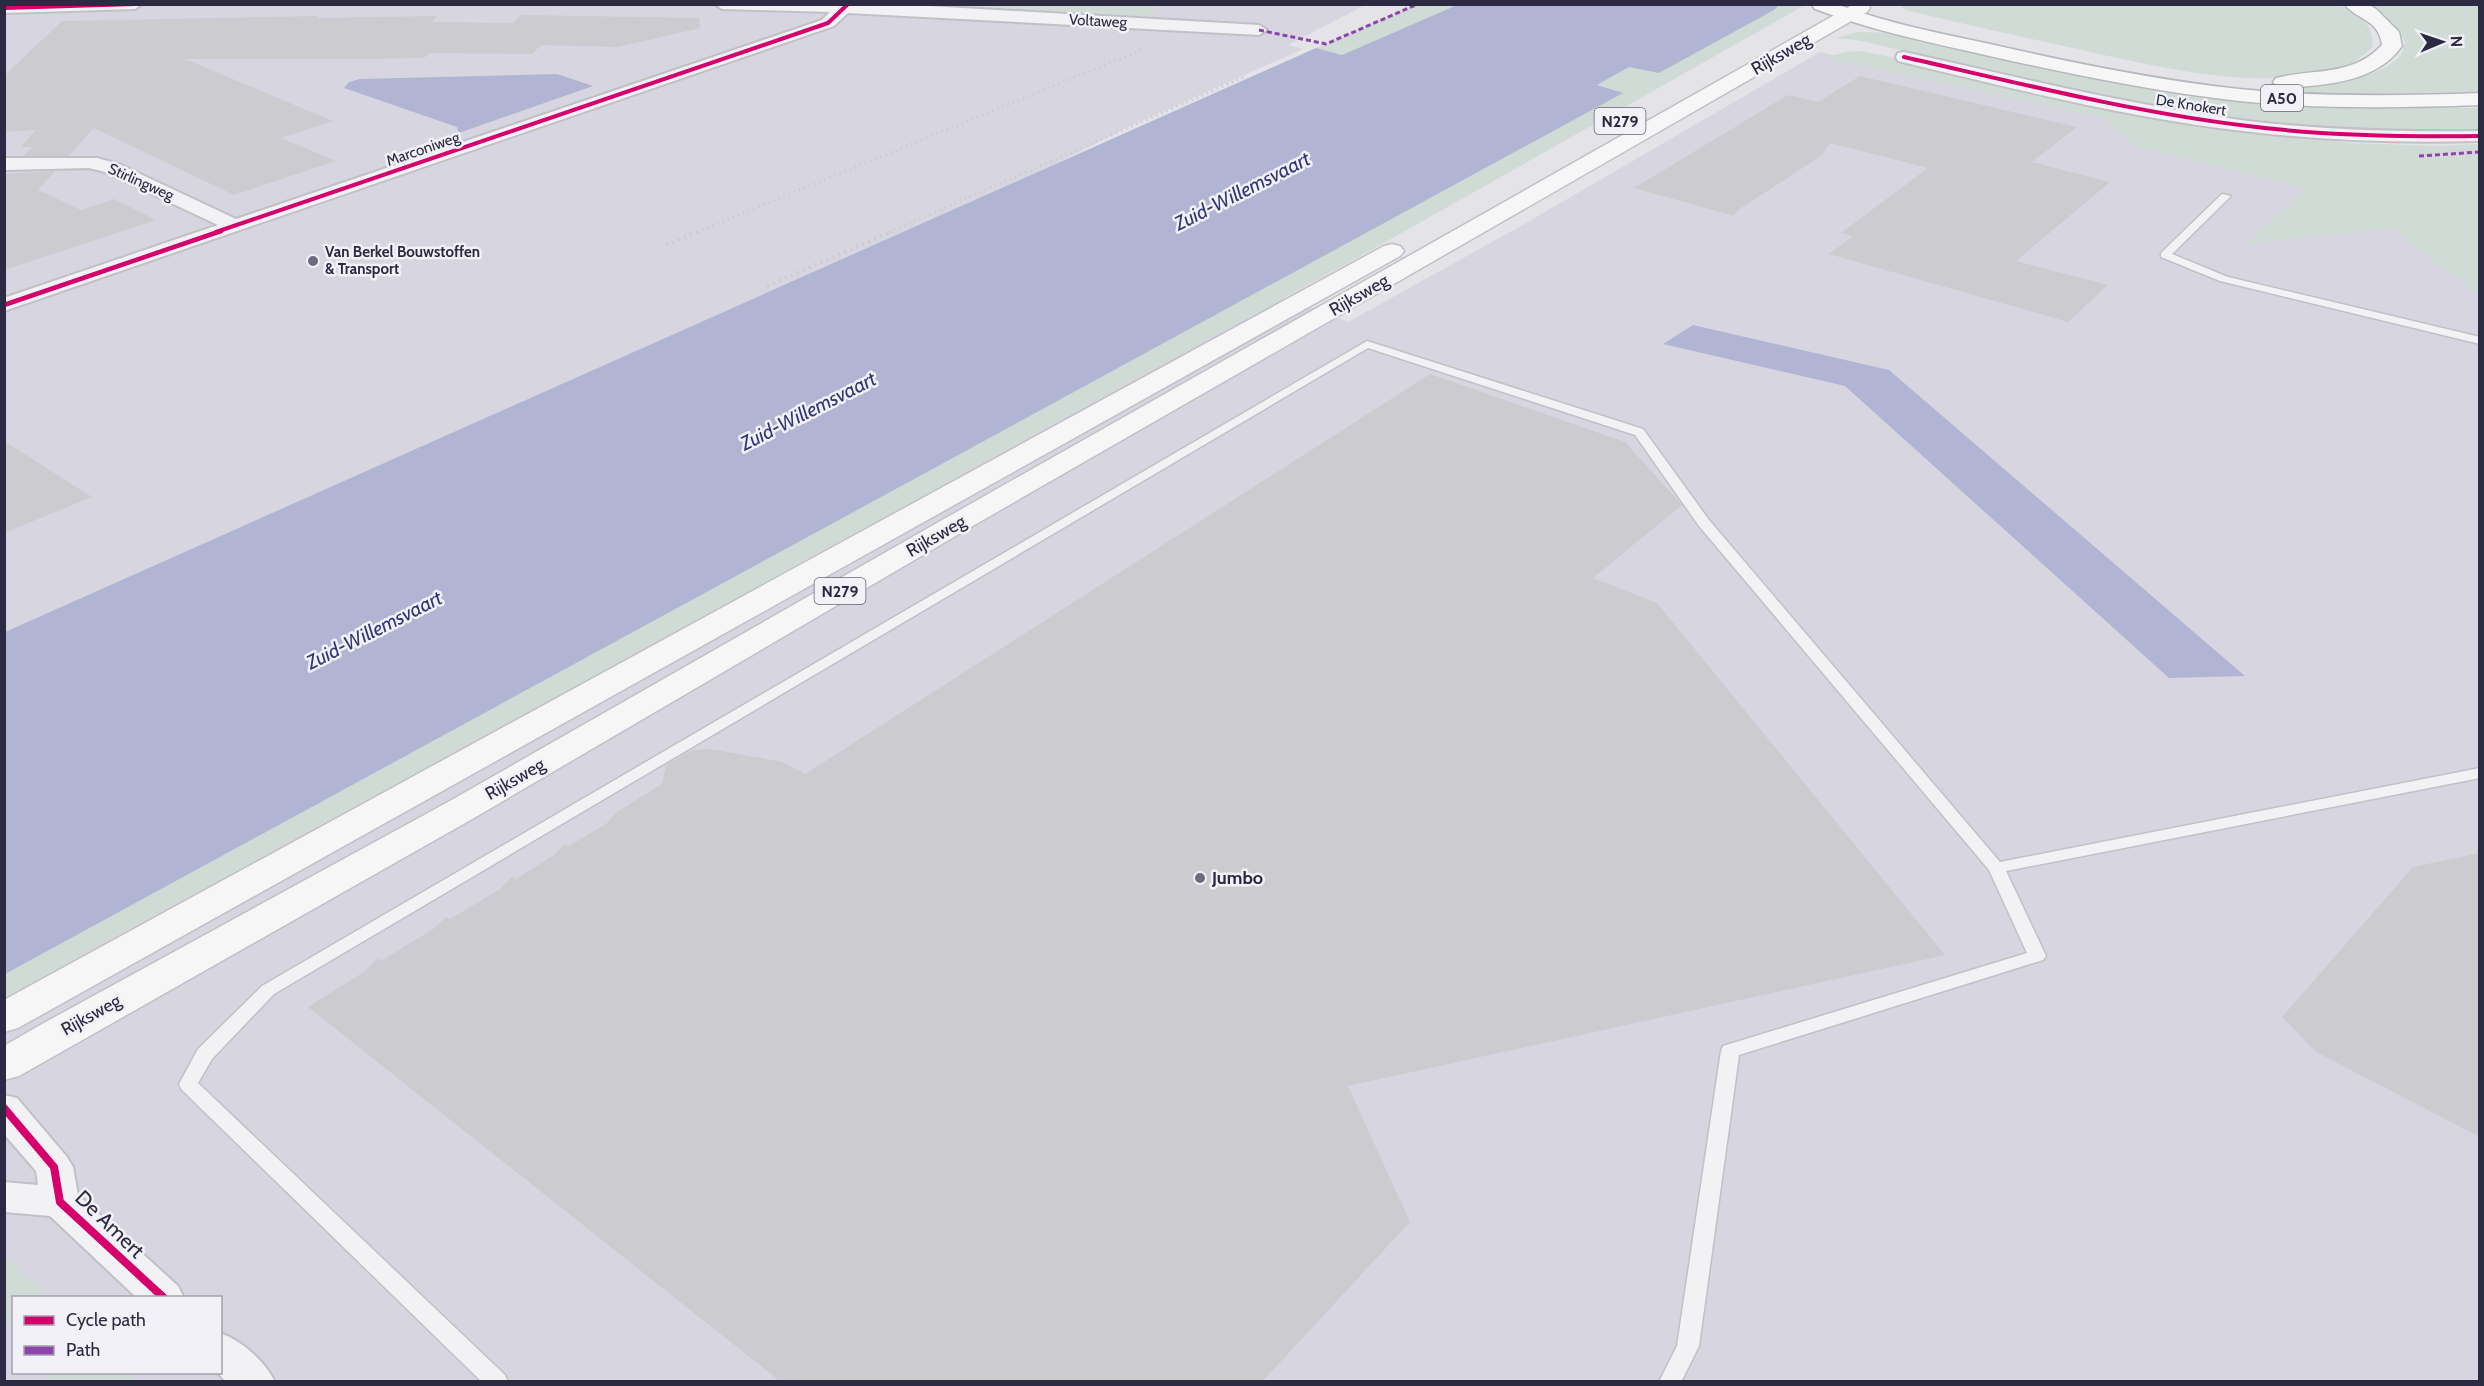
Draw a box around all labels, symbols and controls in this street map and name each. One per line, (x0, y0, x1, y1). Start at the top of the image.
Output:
street label: Voltaweg (1069, 10, 1128, 32)
north arrow (2412, 12, 2472, 72)
street label: Rijksweg (1747, 28, 1816, 80)
text: N (2447, 36, 2466, 47)
road number: A50 (2261, 85, 2303, 111)
street label: De Knokert (2155, 91, 2227, 119)
road number: N279 (1594, 108, 1646, 134)
street label: Marconiweg (384, 128, 463, 170)
water label: Zuid-Willemsvaart (1169, 146, 1315, 236)
street label: Stirlingweg (105, 160, 177, 205)
place label: Van Berkel Bouwstoffen & Transport (325, 243, 480, 278)
marker: Van Berkel Bouwstoffen & Transport (306, 254, 320, 268)
street label: Rijksweg (1325, 269, 1394, 321)
water label: Zuid-Willemsvaart (735, 366, 881, 456)
street label: Rijksweg (902, 510, 971, 562)
road number: N279 (814, 578, 866, 604)
water label: Zuid-Willemsvaart (301, 585, 447, 675)
street label: Rijksweg (481, 753, 550, 805)
place label: Jumbo (1211, 867, 1263, 889)
marker: Jumbo (1193, 871, 1207, 885)
street label: Rijksweg (57, 989, 126, 1040)
street label: De Amert (70, 1185, 150, 1263)
legend (12, 1296, 222, 1374)
text: Cycle path (66, 1309, 146, 1331)
text: Path (66, 1339, 100, 1361)

